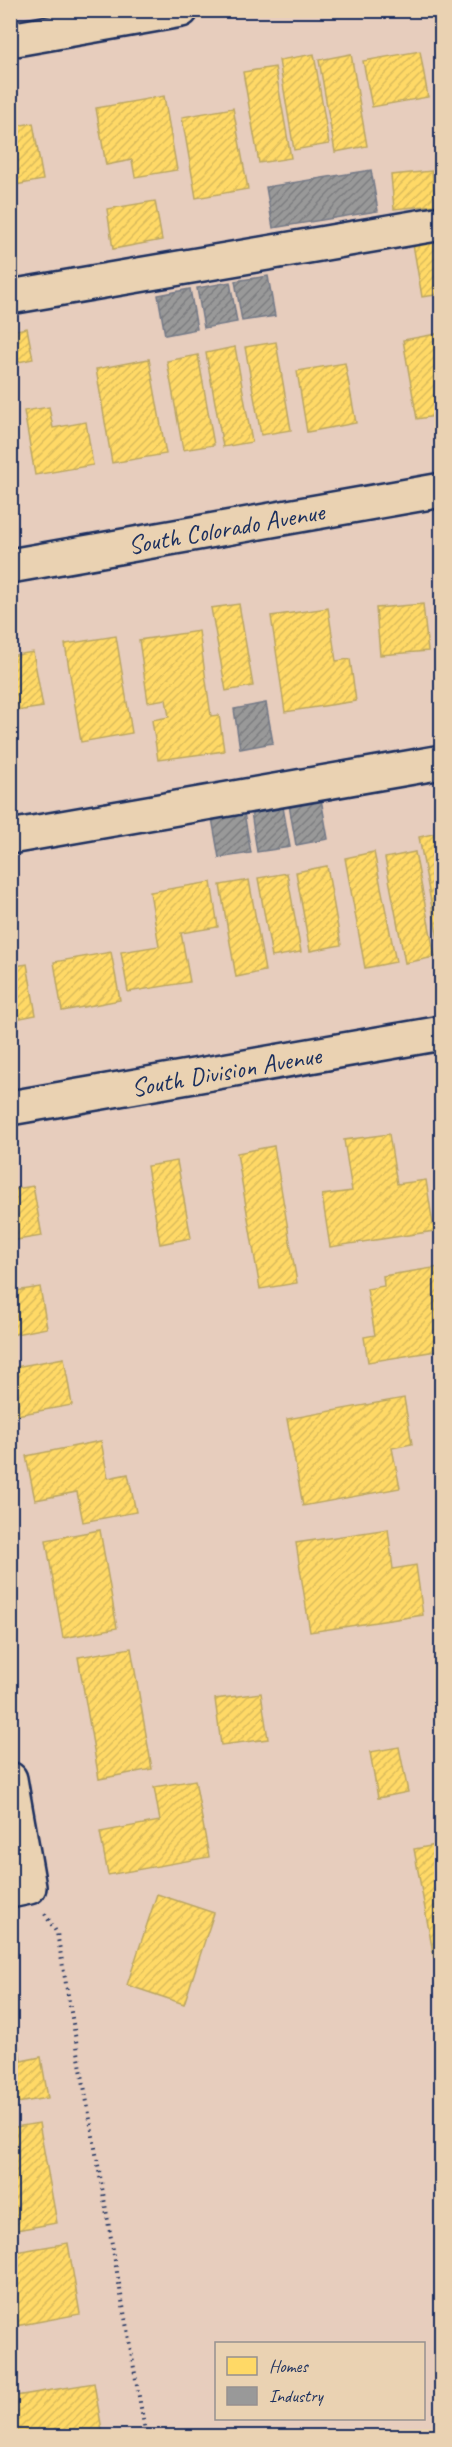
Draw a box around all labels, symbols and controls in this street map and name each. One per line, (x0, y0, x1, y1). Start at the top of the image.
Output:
street label: South Colorado Avenue (125, 495, 328, 562)
street label: South Division Avenue (129, 1038, 325, 1104)
legend (215, 2342, 425, 2420)
text: Homes (269, 2355, 309, 2377)
text: Industry (269, 2385, 324, 2407)

